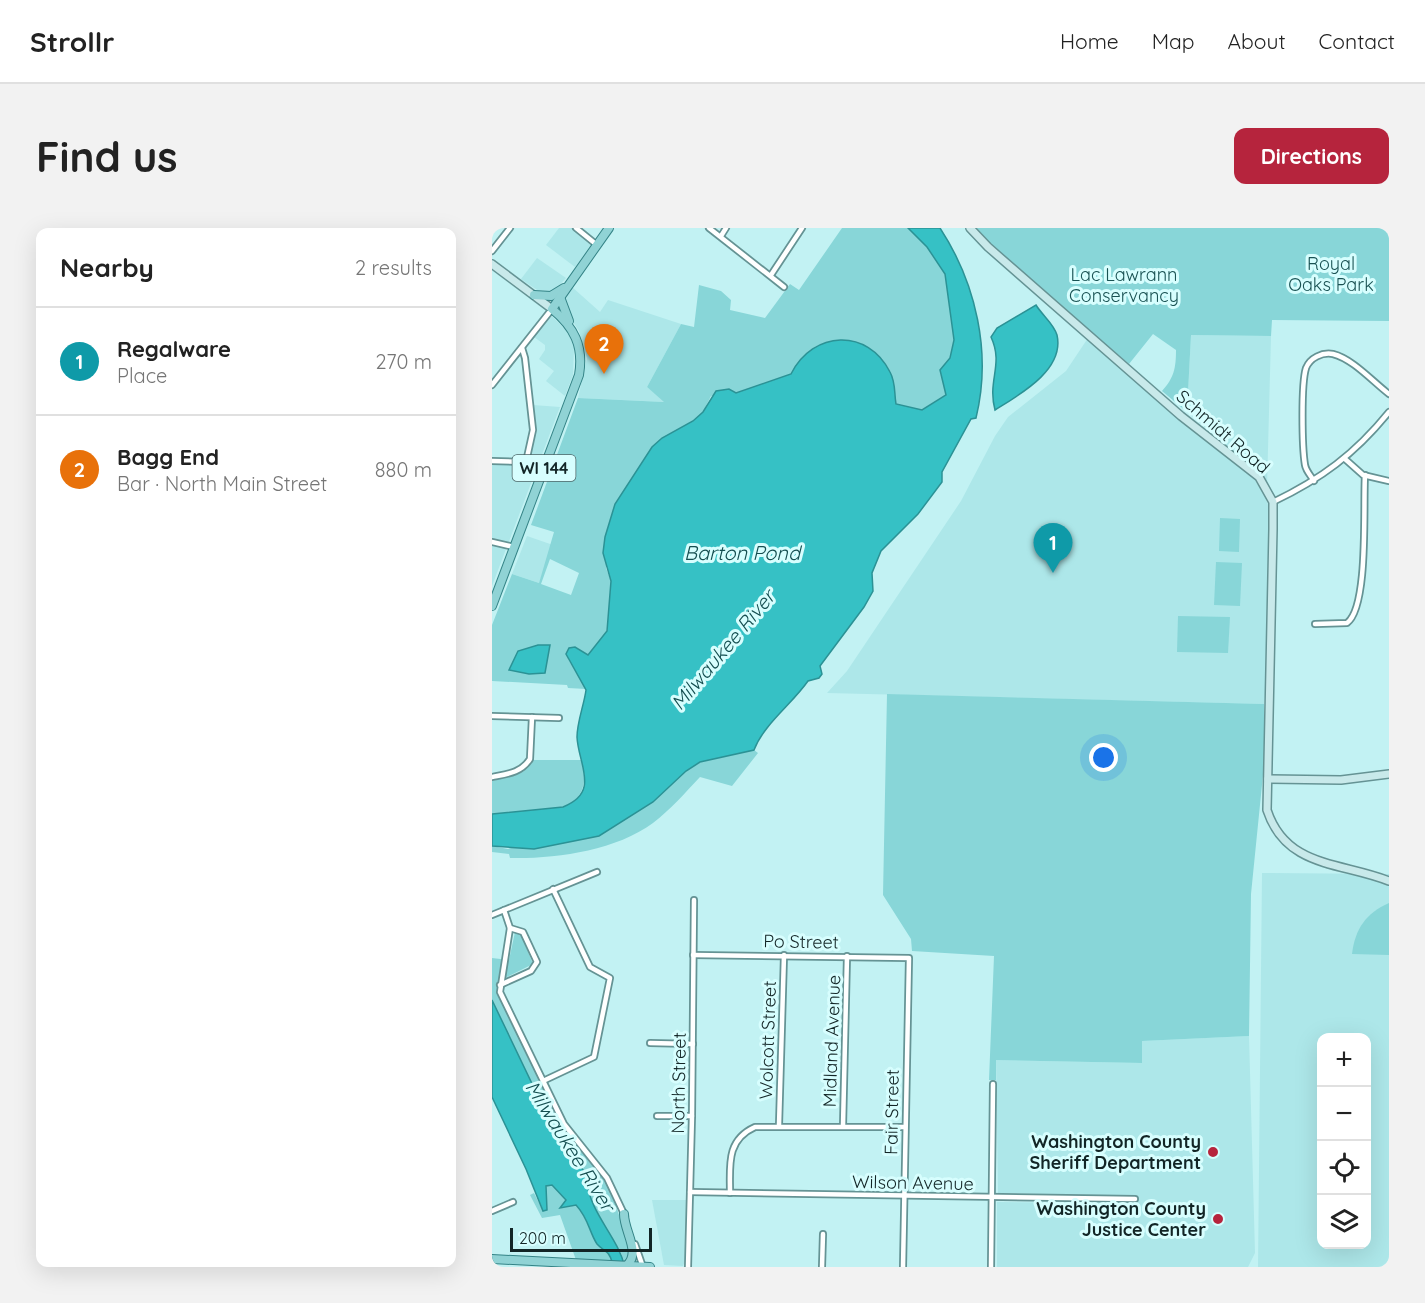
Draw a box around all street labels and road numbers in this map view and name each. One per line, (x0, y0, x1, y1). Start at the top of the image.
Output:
street label: Schmidt Road (1172, 385, 1275, 479)
road number: WI 144 (512, 455, 576, 481)
street label: Po Street (763, 929, 839, 954)
street label: Midland Avenue (818, 974, 845, 1108)
street label: Wolcott Street (754, 980, 781, 1100)
street label: North Street (666, 1032, 691, 1134)
street label: Fair Street (879, 1069, 904, 1155)
street label: Wilson Avenue (852, 1170, 974, 1195)

